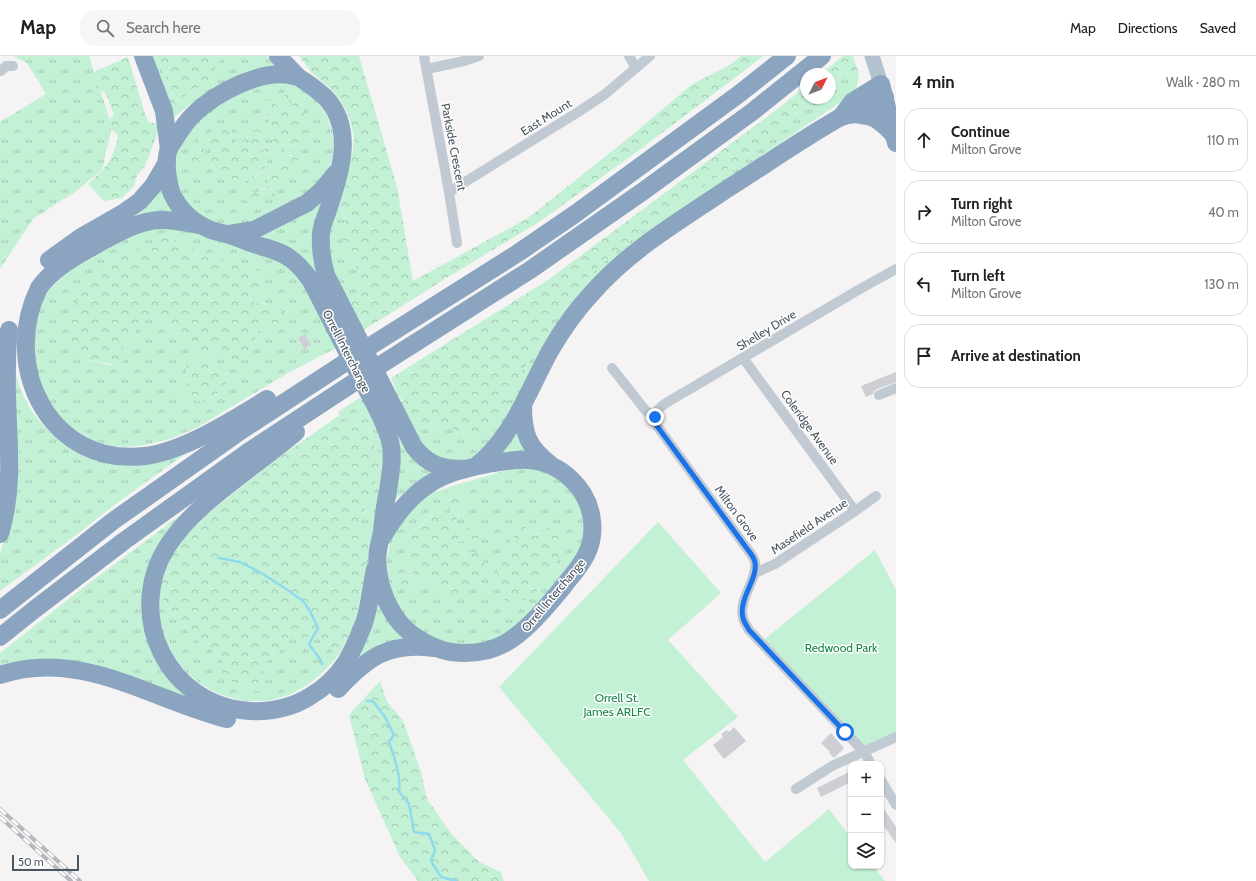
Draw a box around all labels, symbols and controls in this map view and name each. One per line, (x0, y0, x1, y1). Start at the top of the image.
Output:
search box (80, 10, 360, 46)
text: Map (20, 16, 56, 39)
icon: search (94, 17, 116, 39)
text: Search here (126, 19, 201, 37)
text: Map (1070, 19, 1096, 37)
text: Directions (1118, 19, 1178, 37)
text: Saved (1200, 19, 1236, 37)
north arrow (800, 68, 836, 104)
text: 4 min (912, 72, 955, 92)
text: Walk · 280 m (1166, 74, 1240, 90)
street label: East Mount (518, 95, 574, 139)
street label: Parkside Crescent (438, 102, 470, 192)
text: Continue (951, 123, 1010, 141)
icon: ahead (913, 129, 935, 151)
text: 110 m (1207, 132, 1239, 148)
text: Milton Grove (951, 141, 1021, 157)
text: Turn right (951, 195, 1012, 213)
icon: right (913, 201, 935, 223)
text: 40 m (1208, 204, 1239, 220)
text: Milton Grove (951, 213, 1021, 229)
text: Turn left (951, 267, 1005, 285)
icon: left (913, 273, 935, 295)
text: 130 m (1204, 276, 1239, 292)
text: Milton Grove (951, 285, 1021, 301)
street label: Shelley Drive (733, 306, 799, 354)
street label: Orrell Interchange (320, 307, 374, 395)
icon: arrive (913, 345, 935, 367)
text: Arrive at destination (951, 347, 1081, 365)
street label: Coleridge Avenue (778, 387, 842, 467)
route end (646, 408, 664, 426)
street label: Milton Grove (712, 482, 762, 544)
street label: Masefield Avenue (768, 495, 850, 557)
street label: Orrell Interchange (518, 555, 588, 635)
park label: Redwood Park (805, 640, 878, 655)
park label: Orrell St. James ARLFC (582, 690, 651, 719)
route start (836, 723, 854, 741)
map controls (848, 761, 884, 869)
button: + (848, 761, 884, 797)
button: − (848, 797, 884, 833)
button: layers (848, 833, 884, 869)
scale bar (12, 853, 79, 872)
text: 50 m (18, 855, 44, 869)

